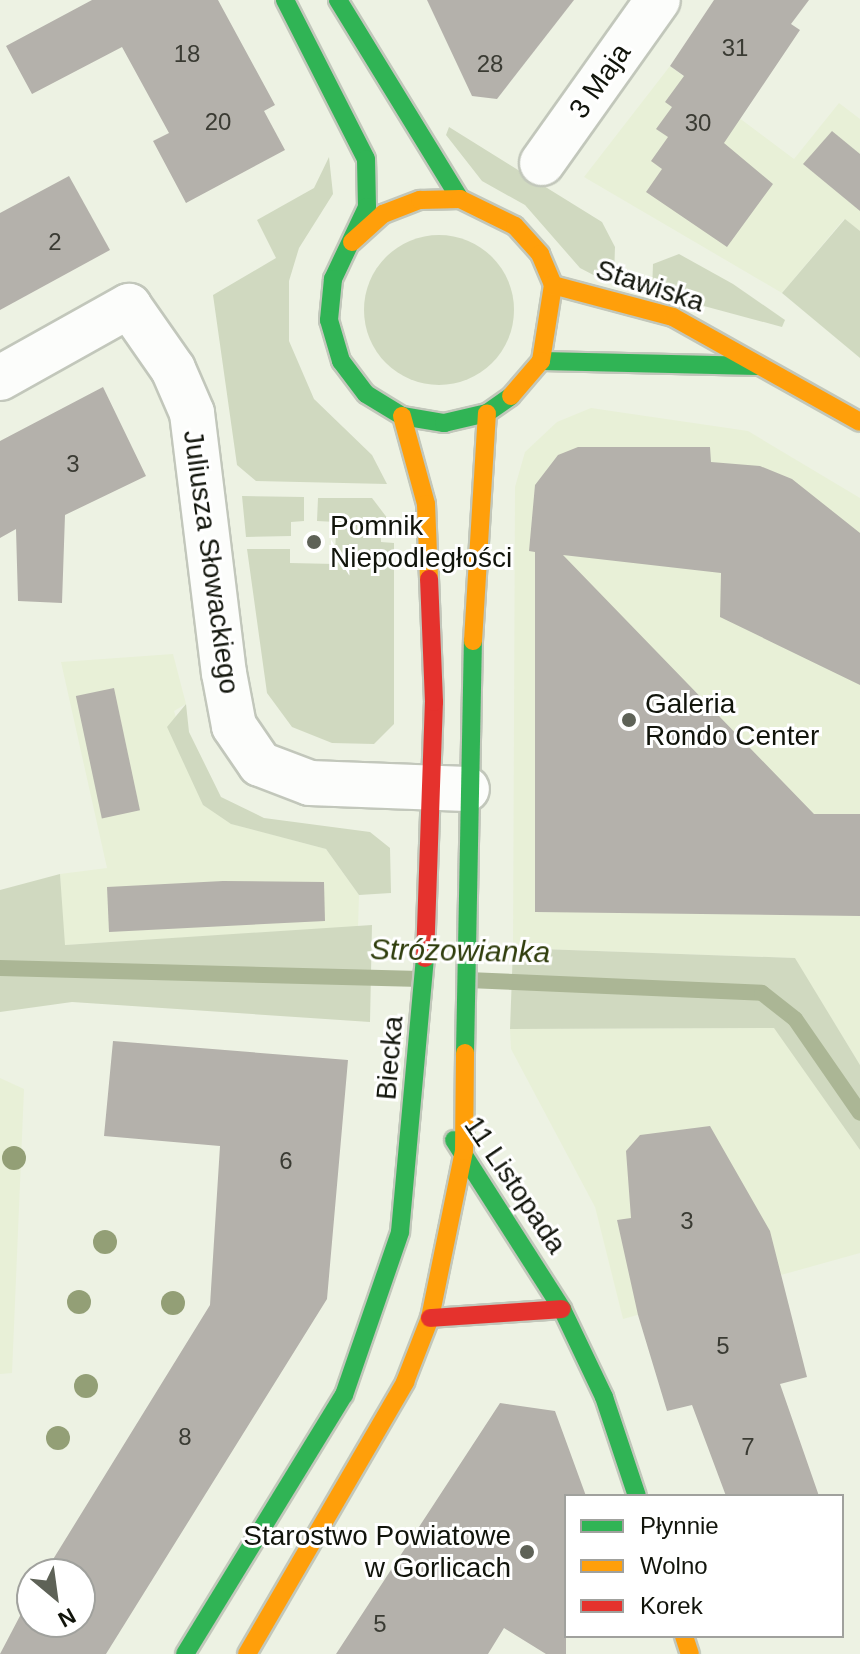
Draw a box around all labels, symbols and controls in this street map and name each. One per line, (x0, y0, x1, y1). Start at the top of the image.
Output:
house number: 31 (722, 34, 748, 62)
street label: 3 Maja (562, 37, 638, 125)
house number: 18 (174, 40, 200, 68)
house number: 28 (477, 50, 503, 78)
house number: 20 (205, 108, 231, 136)
house number: 30 (685, 109, 711, 137)
house number: 2 (48, 228, 62, 256)
street label: Stawiska (592, 253, 708, 319)
street label: Juliusza Słowackiego (176, 428, 246, 696)
house number: 3 (66, 450, 80, 478)
place label: Pomnik Niepodległości (330, 509, 512, 575)
marker: Pomnik Niepodległości (305, 533, 323, 551)
place label: Galeria Rondo Center (645, 687, 819, 753)
marker: Galeria Rondo Center (620, 711, 638, 729)
water label: Stróżowianka (370, 931, 550, 971)
street label: Biecka (370, 1015, 410, 1101)
street label: 11 Listopada (457, 1110, 573, 1260)
house number: 6 (279, 1147, 293, 1175)
house number: 3 (680, 1207, 694, 1235)
house number: 5 (716, 1332, 730, 1360)
house number: 8 (178, 1423, 192, 1451)
house number: 7 (741, 1433, 755, 1461)
legend (564, 1494, 844, 1638)
text: Płynnie (640, 1512, 719, 1539)
place label: Starostwo Powiatowe w Gorlicach (243, 1519, 511, 1585)
marker: Starostwo Powiatowe w Gorlicach (518, 1543, 536, 1561)
text: Wolno (640, 1552, 708, 1579)
north arrow (16, 1558, 96, 1638)
text: Korek (640, 1592, 703, 1619)
text: N (54, 1603, 80, 1632)
house number: 5 (373, 1610, 387, 1638)

